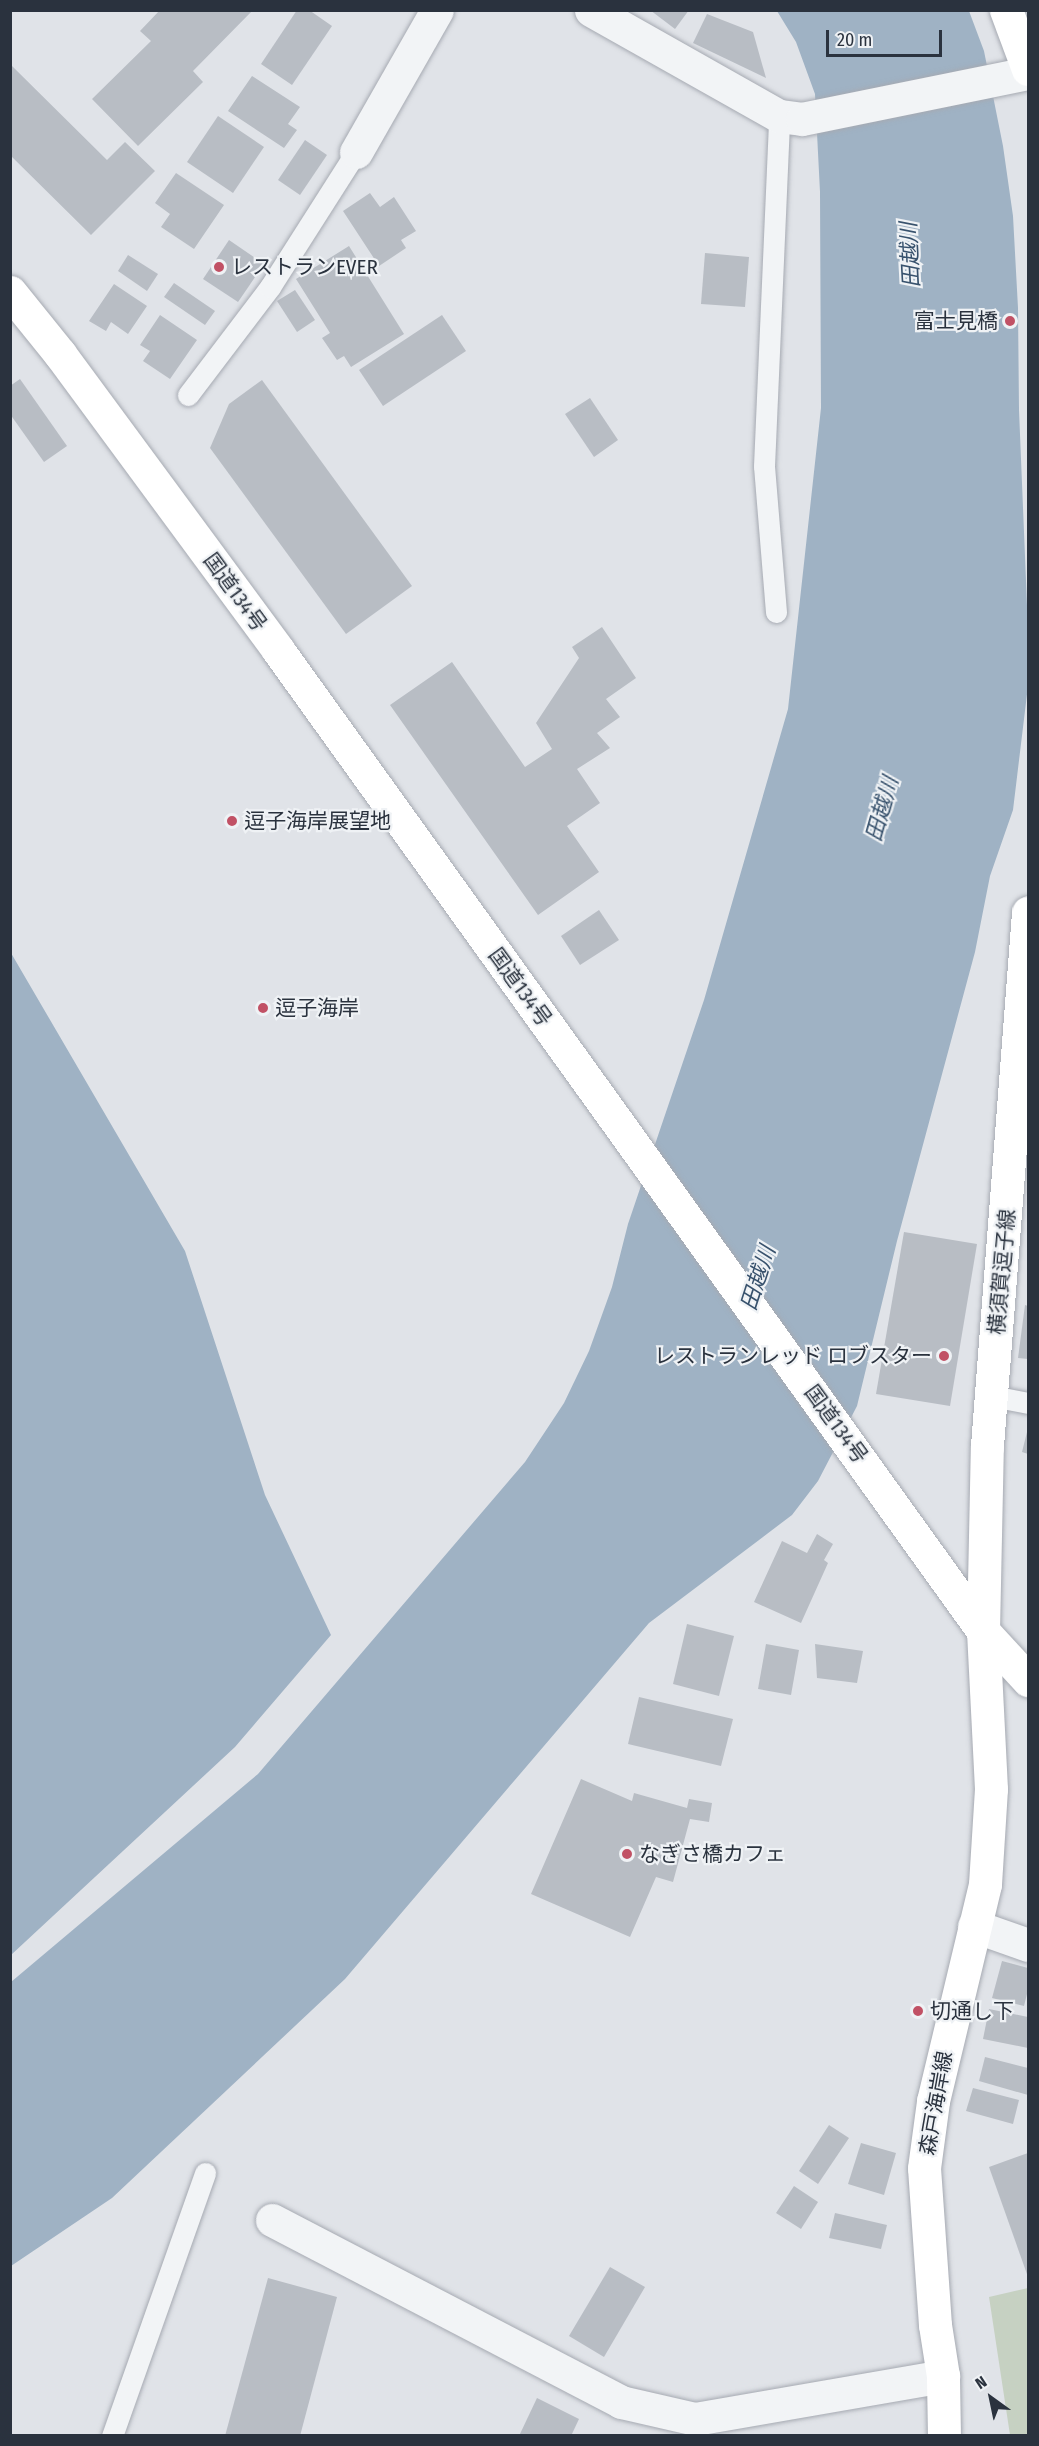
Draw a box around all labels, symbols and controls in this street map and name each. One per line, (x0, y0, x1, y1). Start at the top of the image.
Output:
scale bar (829, 18, 944, 56)
text: 20 m (837, 29, 872, 51)
water label: 田越川 (895, 221, 925, 289)
place label: レストランEVER (231, 254, 378, 280)
marker: レストランEVER (212, 260, 226, 274)
place label: 富士見橋 (914, 308, 998, 334)
marker: 富士見橋 (1003, 314, 1017, 328)
street label: 国道134号 (198, 548, 272, 636)
water label: 田越川 (860, 774, 904, 844)
place label: 逗子海岸展望地 (244, 808, 391, 834)
marker: 逗子海岸展望地 (225, 814, 239, 828)
street label: 国道134号 (483, 943, 557, 1031)
place label: 逗子海岸 (275, 995, 359, 1021)
marker: 逗子海岸 (256, 1001, 270, 1015)
street label: 横須賀逗子線 (984, 1208, 1020, 1336)
water label: 田越川 (735, 1243, 781, 1313)
place label: レストランレッド ロブスター (654, 1343, 932, 1369)
marker: レストランレッド ロブスター (937, 1349, 951, 1363)
street label: 国道134号 (799, 1380, 873, 1468)
place label: なぎさ橋カフェ (639, 1841, 786, 1867)
marker: なぎさ橋カフェ (620, 1847, 634, 1861)
place label: 切通し下 (930, 1998, 1014, 2024)
marker: 切通し下 (911, 2004, 925, 2018)
street label: 森戸海岸線 (914, 2049, 958, 2157)
north arrow (961, 2368, 1021, 2428)
text: N (972, 2372, 990, 2393)

